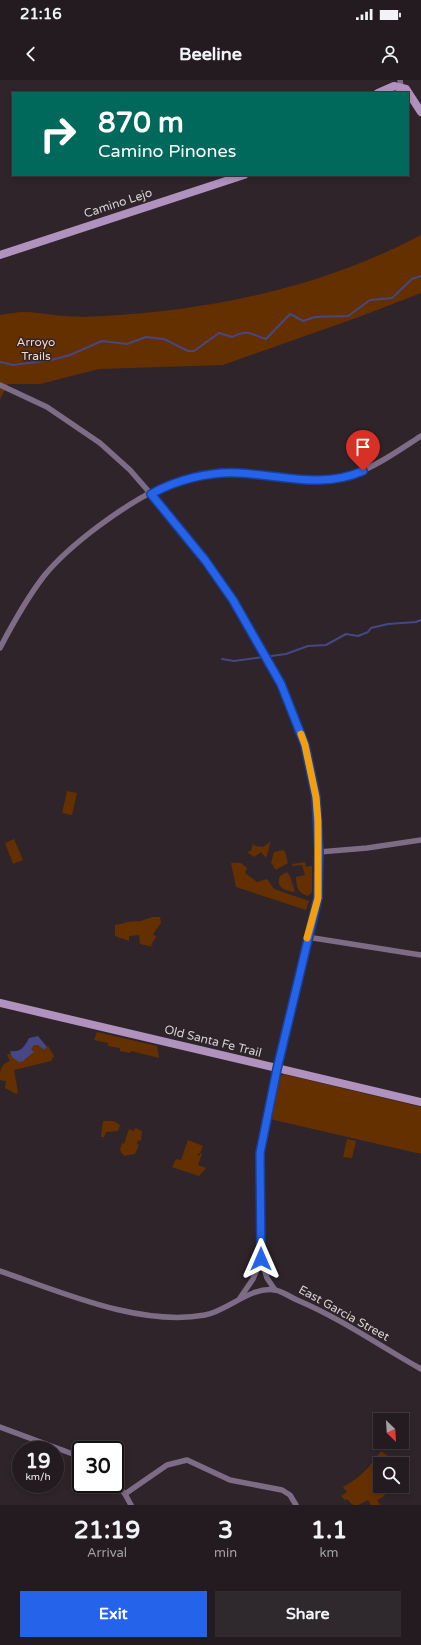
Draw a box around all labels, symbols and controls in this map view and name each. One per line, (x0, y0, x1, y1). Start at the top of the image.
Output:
text: 21:16 (20, 5, 62, 23)
icon: back (20, 43, 42, 65)
text: Beeline (179, 43, 242, 65)
icon: person (379, 43, 401, 65)
text: 870 m (98, 106, 184, 140)
icon: right (32, 108, 84, 160)
text: Camino Pinones (98, 140, 236, 162)
street label: Camino Lejo (82, 185, 154, 221)
park label: Arroyo Trails (17, 335, 55, 363)
pin (346, 430, 380, 471)
icon: arrive (352, 436, 374, 458)
street label: Old Santa Fe Trail (163, 1022, 263, 1060)
position arrow (240, 1238, 282, 1280)
street label: East Garcia Street (296, 1282, 392, 1344)
north arrow (373, 1413, 409, 1449)
map controls (373, 1413, 409, 1493)
speed limit sign: 30 (72, 1441, 124, 1493)
text: 19 (25, 1450, 51, 1474)
button: search (373, 1457, 409, 1493)
text: km/h (25, 1471, 51, 1483)
text: 21:19 (74, 1516, 140, 1545)
text: 3 (218, 1516, 233, 1545)
text: 1.1 (311, 1516, 347, 1545)
text: Arrival (87, 1545, 127, 1561)
text: min (214, 1545, 237, 1561)
text: km (320, 1545, 339, 1561)
button: Exit (20, 1591, 207, 1637)
button: Share (215, 1591, 401, 1637)

